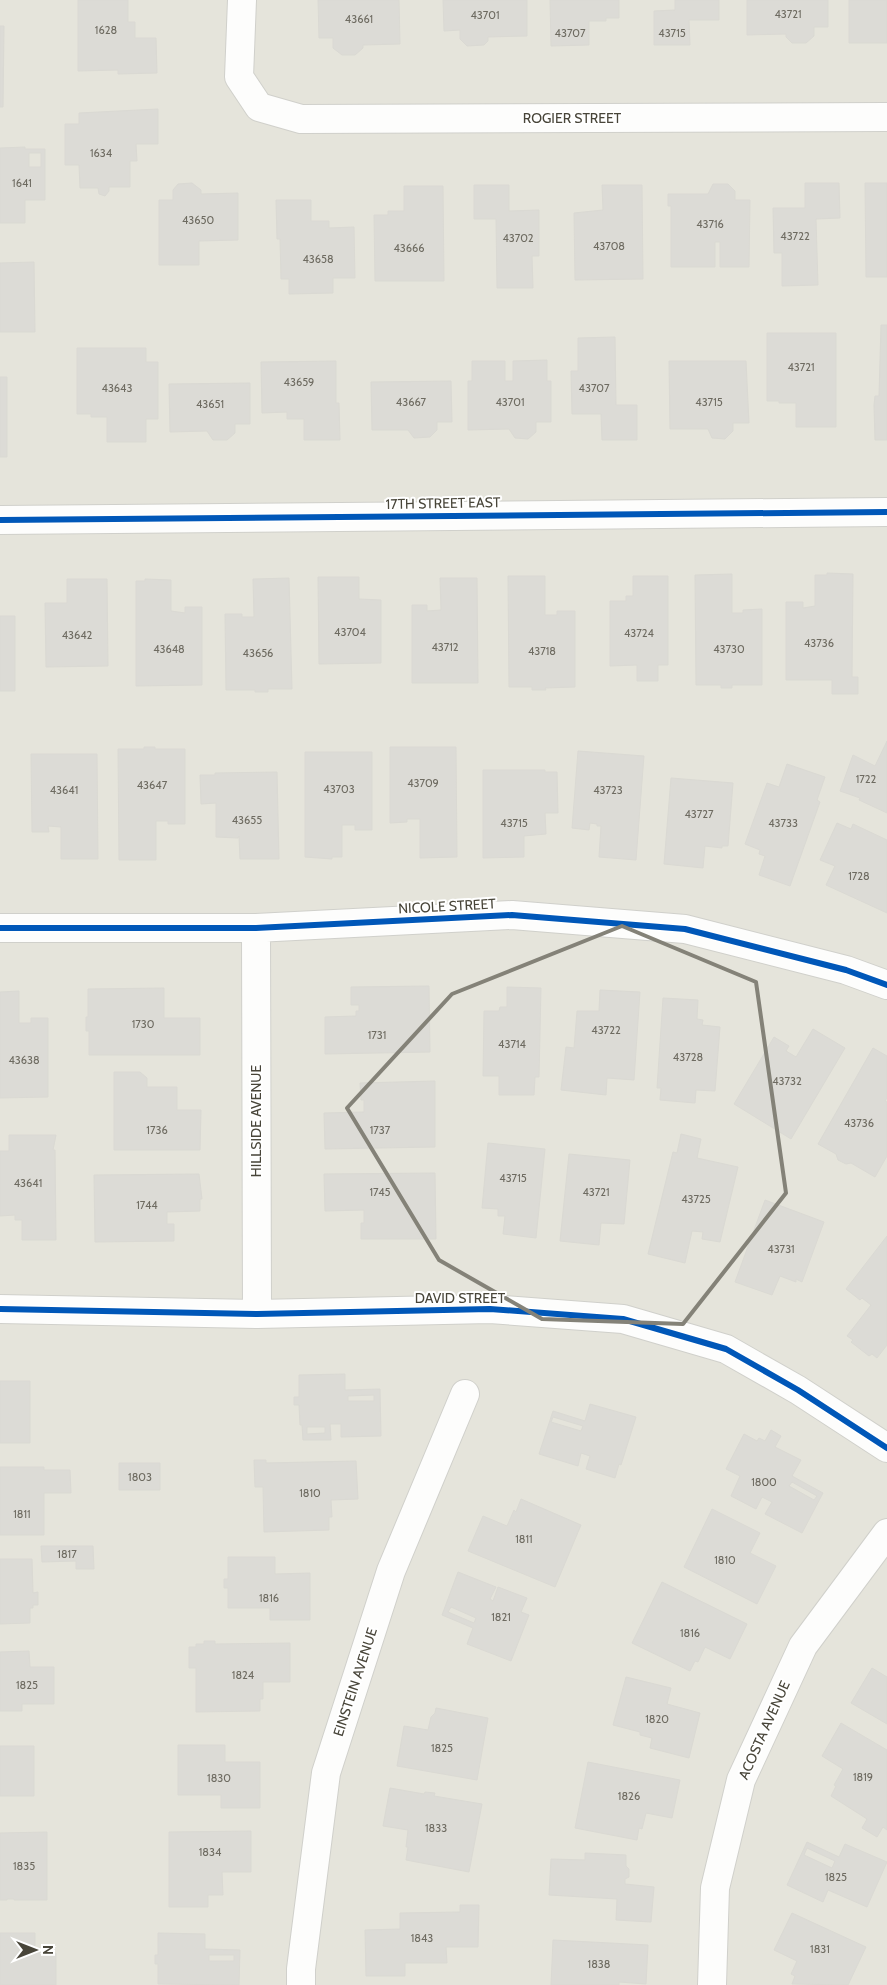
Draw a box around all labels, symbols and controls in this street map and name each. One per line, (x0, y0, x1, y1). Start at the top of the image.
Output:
house number: 43721 (774, 7, 802, 21)
house number: 43701 (470, 8, 500, 22)
house number: 43661 (345, 12, 373, 26)
house number: 1628 (95, 23, 117, 37)
house number: 43707 (555, 26, 586, 40)
house number: 43715 (658, 26, 686, 40)
street label: ROGIER STREET (523, 109, 622, 127)
house number: 1634 (90, 146, 113, 160)
house number: 1641 (12, 176, 32, 190)
house number: 43650 (182, 213, 214, 227)
house number: 43716 (696, 217, 724, 231)
house number: 43722 (780, 229, 810, 243)
house number: 43702 (502, 231, 534, 245)
house number: 43708 (593, 239, 625, 253)
house number: 43666 (393, 241, 425, 255)
house number: 43658 (302, 252, 334, 266)
house number: 43721 (787, 360, 815, 374)
house number: 43659 (284, 375, 314, 389)
house number: 43643 (102, 381, 132, 395)
house number: 43707 (579, 381, 610, 395)
house number: 43667 (396, 395, 427, 409)
house number: 43701 (495, 395, 525, 409)
house number: 43715 (695, 395, 723, 409)
house number: 43651 (196, 397, 224, 411)
street label: 17TH STREET EAST (386, 493, 501, 513)
house number: 43704 (334, 625, 367, 639)
house number: 43724 (624, 626, 655, 640)
house number: 43642 (62, 628, 93, 642)
house number: 43736 (804, 636, 834, 650)
house number: 43712 (431, 640, 459, 654)
house number: 43648 (153, 642, 185, 656)
house number: 43730 (713, 642, 745, 656)
house number: 43718 (528, 644, 556, 658)
house number: 43656 (243, 646, 273, 660)
house number: 1722 (856, 772, 877, 786)
house number: 43709 (407, 776, 439, 790)
house number: 43647 (137, 778, 168, 792)
house number: 43703 (323, 782, 355, 796)
house number: 43641 (50, 783, 78, 797)
house number: 43723 (593, 783, 623, 797)
house number: 43727 (684, 807, 714, 821)
house number: 43655 (232, 813, 262, 827)
house number: 43715 (500, 816, 528, 830)
house number: 43733 (768, 816, 798, 830)
house number: 1728 (848, 869, 870, 883)
street label: NICOLE STREET (398, 894, 497, 918)
house number: 1730 (132, 1017, 155, 1031)
house number: 43722 (591, 1023, 621, 1037)
house number: 1731 (368, 1028, 386, 1042)
house number: 43714 (498, 1037, 527, 1051)
house number: 43728 (673, 1050, 703, 1064)
house number: 43638 (8, 1053, 40, 1067)
street label: HILLSIDE AVENUE (247, 1065, 265, 1177)
house number: 43732 (772, 1074, 802, 1088)
house number: 43736 (844, 1116, 874, 1130)
house number: 1736 (146, 1123, 168, 1137)
house number: 1737 (370, 1123, 391, 1137)
house number: 43715 (499, 1171, 527, 1185)
house number: 43641 (14, 1176, 42, 1190)
house number: 1745 (369, 1185, 391, 1199)
house number: 43721 (582, 1185, 610, 1199)
house number: 43725 (681, 1192, 711, 1206)
house number: 1744 (136, 1198, 158, 1212)
house number: 43731 (767, 1242, 795, 1256)
street label: DAVID STREET (415, 1289, 506, 1307)
house number: 1803 (128, 1470, 152, 1484)
house number: 1800 (751, 1475, 777, 1489)
house number: 1810 (299, 1486, 321, 1500)
house number: 1811 (13, 1507, 31, 1521)
house number: 1811 (515, 1532, 533, 1546)
house number: 1817 (57, 1547, 77, 1561)
house number: 1810 (714, 1553, 736, 1567)
house number: 1816 (259, 1591, 279, 1605)
house number: 1821 (491, 1610, 511, 1624)
street label: EINSTEIN AVENUE (329, 1625, 381, 1739)
house number: 1816 (680, 1626, 700, 1640)
house number: 1824 (232, 1668, 255, 1682)
house number: 1825 (16, 1678, 38, 1692)
street label: ACOSTA AVENUE (734, 1678, 794, 1782)
house number: 1820 (645, 1712, 669, 1726)
house number: 1825 (431, 1741, 453, 1755)
house number: 1819 (853, 1770, 873, 1784)
house number: 1830 (207, 1771, 231, 1785)
house number: 1826 (618, 1789, 640, 1803)
house number: 1833 (425, 1821, 447, 1835)
house number: 1834 (199, 1845, 222, 1859)
house number: 1835 (13, 1859, 35, 1873)
house number: 1825 (825, 1870, 847, 1884)
north arrow (10, 1925, 60, 1975)
house number: 1843 (411, 1931, 433, 1945)
house number: 1831 (810, 1942, 830, 1956)
text: N (39, 1945, 57, 1955)
house number: 1838 (588, 1957, 610, 1971)

